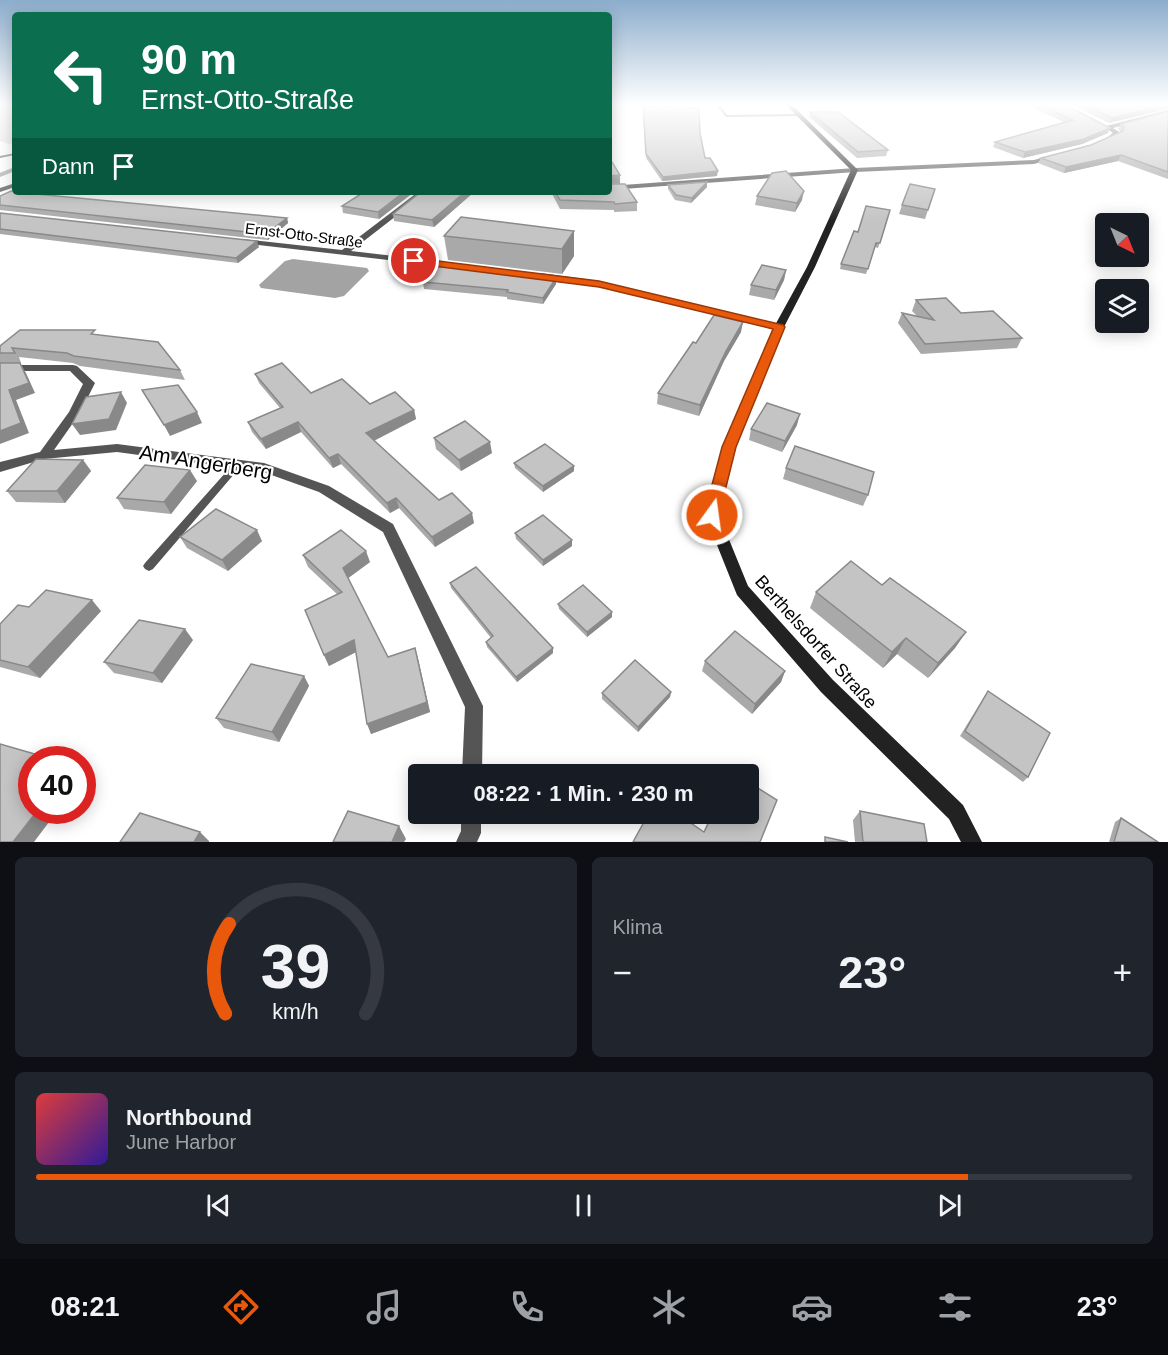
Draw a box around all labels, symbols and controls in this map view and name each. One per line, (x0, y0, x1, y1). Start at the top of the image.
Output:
icon: left (42, 36, 120, 114)
text: 90 m (141, 36, 237, 83)
text: Ernst-Otto-Straße (141, 85, 354, 115)
icon: arrive (107, 150, 140, 183)
text: Dann (42, 154, 95, 179)
north arrow (1095, 213, 1149, 267)
map controls (1095, 213, 1149, 333)
street label: Ernst-Otto-Straße (244, 219, 364, 251)
pin (388, 235, 439, 286)
icon: arrive (397, 244, 430, 277)
button: layers (1095, 279, 1149, 333)
street label: Am Angerberg (138, 440, 274, 484)
position arrow (680, 483, 744, 547)
street label: Berthelsdorfer Straße (751, 571, 881, 713)
speed limit sign: 40 (18, 746, 96, 824)
text: 08:22 · 1 Min. · 230 m (473, 781, 694, 806)
text: Klima (613, 916, 663, 938)
text: 39 (261, 932, 330, 1001)
text: 23° (838, 947, 906, 998)
text: − (613, 954, 632, 991)
text: + (1113, 954, 1132, 991)
text: km/h (273, 1000, 319, 1024)
text: Northbound (126, 1105, 252, 1130)
text: June Harbor (126, 1131, 236, 1153)
icon: previous (202, 1189, 235, 1222)
icon: pause (567, 1189, 600, 1222)
icon: next (933, 1189, 966, 1222)
icon: directions (220, 1286, 262, 1328)
icon: music (363, 1286, 405, 1328)
icon: phone (506, 1286, 548, 1328)
icon: climate (648, 1286, 690, 1328)
icon: car (791, 1286, 833, 1328)
icon: filters (934, 1286, 976, 1328)
text: 08:21 (50, 1292, 119, 1322)
text: 23° (1077, 1292, 1118, 1322)

